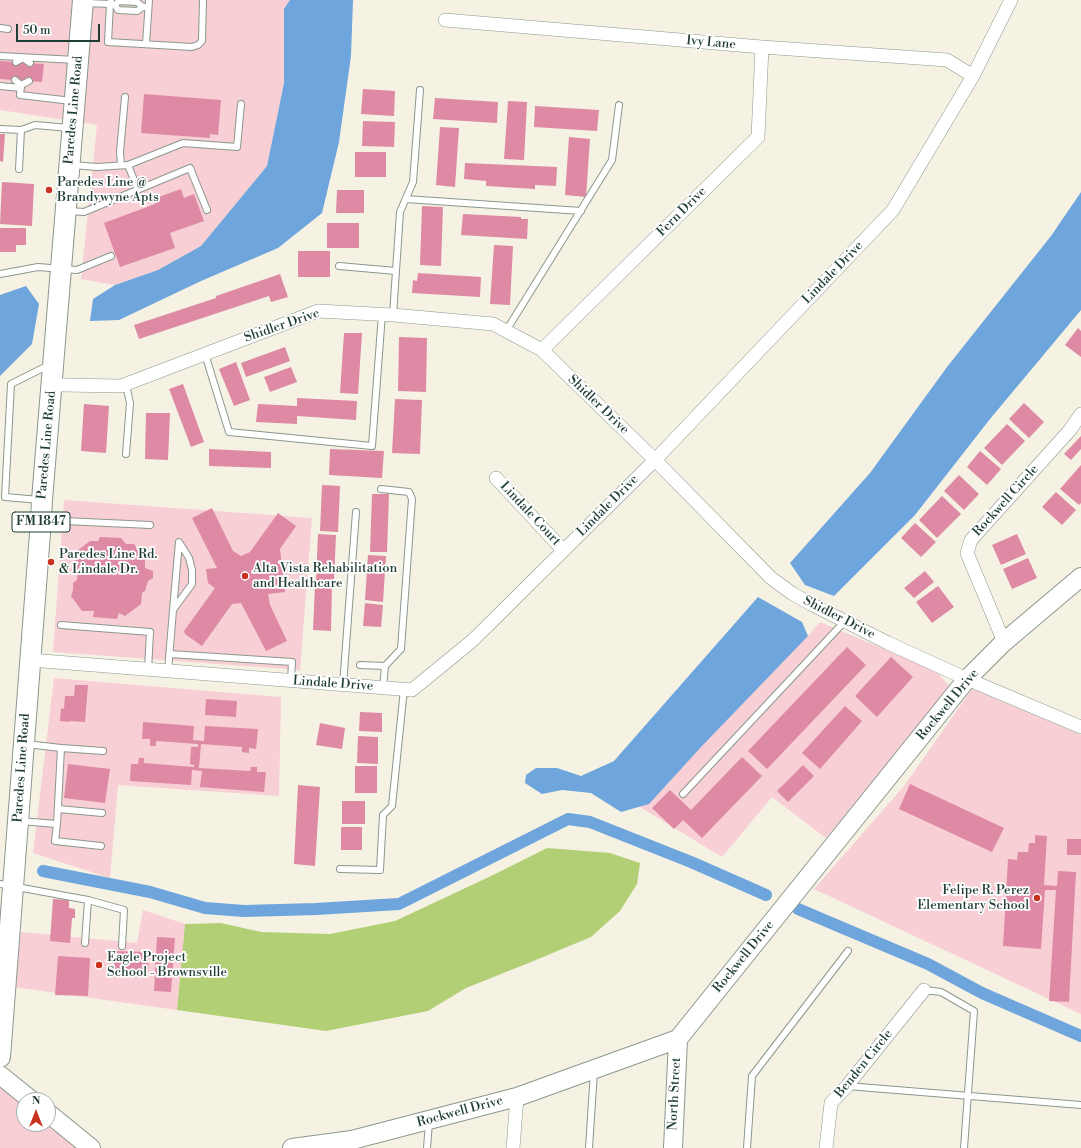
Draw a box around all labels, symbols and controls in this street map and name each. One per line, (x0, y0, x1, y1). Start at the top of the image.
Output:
scale bar (18, 16, 102, 42)
text: 50 m (23, 23, 51, 38)
street label: Ivy Lane (685, 33, 737, 53)
street label: Paredes Line Road (61, 55, 87, 165)
place label: Paredes Line @ Brandywyne Apts (57, 175, 159, 206)
street label: Fern Drive (654, 184, 710, 240)
marker: Paredes Line @ Brandywyne Apts (44, 185, 54, 195)
street label: Lindale Drive (799, 239, 867, 307)
street label: Shidler Drive (242, 306, 322, 346)
street label: Shidler Drive (564, 372, 632, 438)
street label: Paredes Line Road (34, 390, 60, 500)
street label: Rockwell Circle (970, 462, 1042, 540)
street label: Lindale Drive (574, 472, 642, 540)
street label: Lindale Court (496, 479, 564, 549)
road number: FM 1847 (12, 512, 70, 532)
place label: Paredes Line Rd. & Lindale Dr. (59, 547, 157, 578)
marker: Paredes Line Rd. & Lindale Dr. (46, 557, 56, 567)
place label: Alta Vista Rehabilitation and Healthcare (253, 561, 397, 592)
marker: Alta Vista Rehabilitation and Healthcare (240, 571, 250, 581)
street label: Shidler Drive (800, 593, 878, 643)
street label: Rockwell Drive (914, 666, 982, 744)
street label: Lindale Drive (292, 673, 374, 695)
street label: Paredes Line Road (10, 713, 34, 823)
place label: Felipe R. Perez Elementary School (917, 883, 1029, 914)
marker: Felipe R. Perez Elementary School (1032, 893, 1042, 903)
street label: Rockwell Drive (710, 918, 778, 996)
place label: Eagle Project School - Brownsville (107, 950, 227, 981)
marker: Eagle Project School - Brownsville (94, 960, 104, 970)
street label: Benden Circle (832, 1027, 896, 1101)
street label: North Street (665, 1057, 685, 1131)
north arrow (16, 1092, 56, 1132)
street label: Rockwell Drive (415, 1093, 505, 1131)
text: N (32, 1094, 40, 1108)

